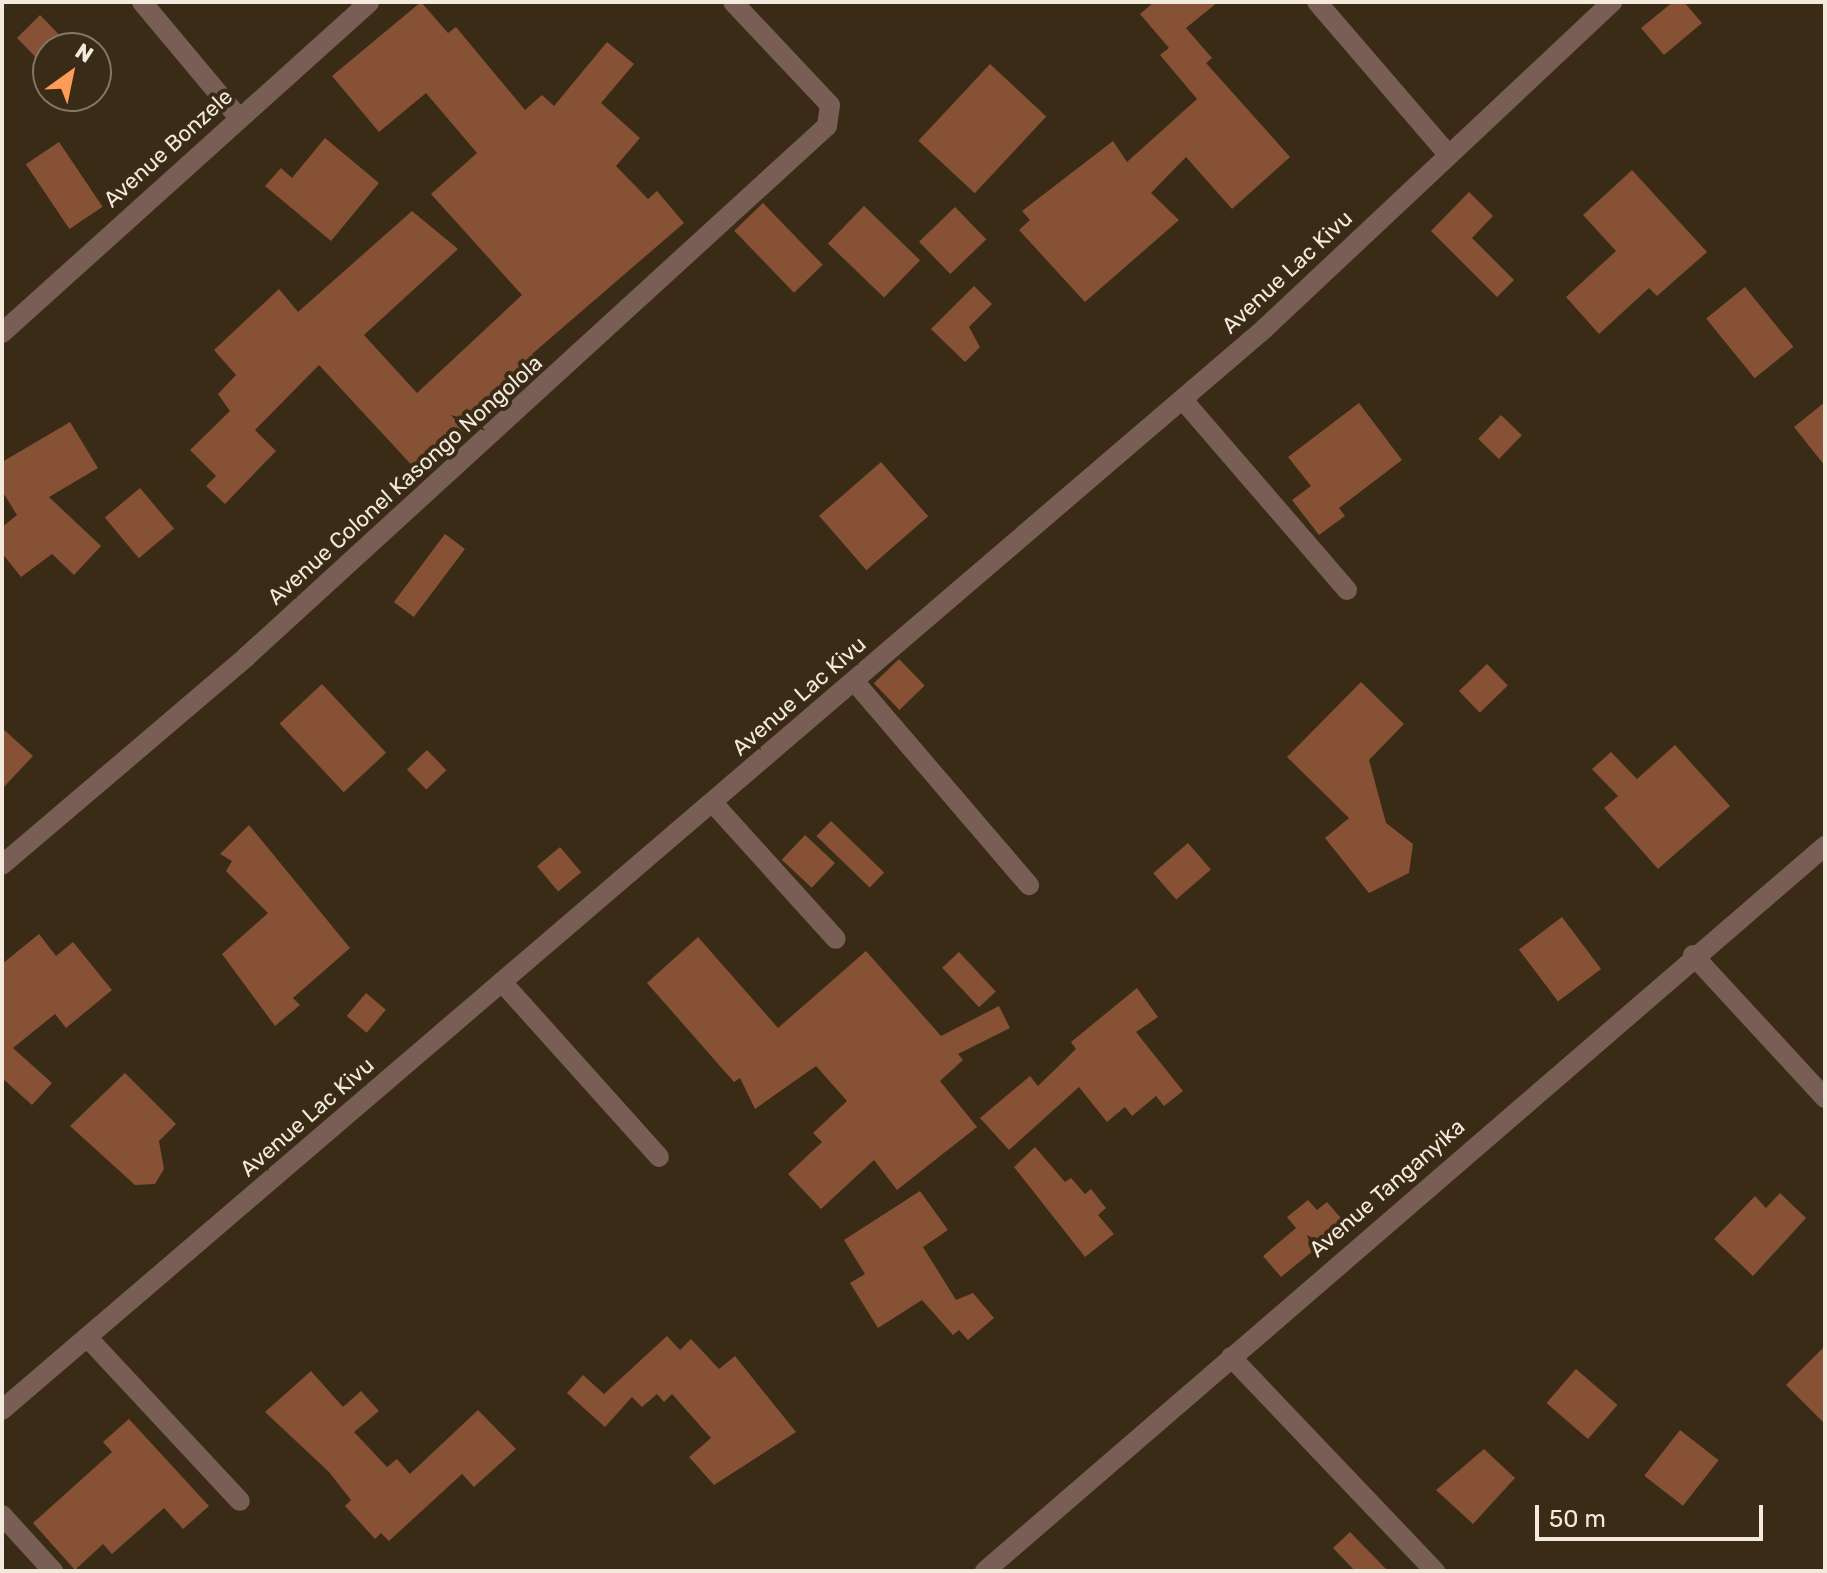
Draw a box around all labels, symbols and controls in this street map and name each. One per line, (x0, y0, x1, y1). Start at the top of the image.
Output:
north arrow (32, 32, 112, 112)
text: N (70, 37, 98, 69)
street label: Avenue Bonzele (98, 83, 238, 213)
street label: Avenue Lac Kivu (1216, 205, 1358, 339)
street label: Avenue Colonel Kasongo Nongolola (262, 350, 548, 610)
street label: Avenue Lac Kivu (727, 631, 871, 761)
street label: Avenue Lac Kivu (235, 1052, 379, 1182)
street label: Avenue Tanganyika (1304, 1113, 1470, 1263)
scale bar (1539, 1489, 1767, 1539)
text: 50 m (1549, 1505, 1606, 1533)

